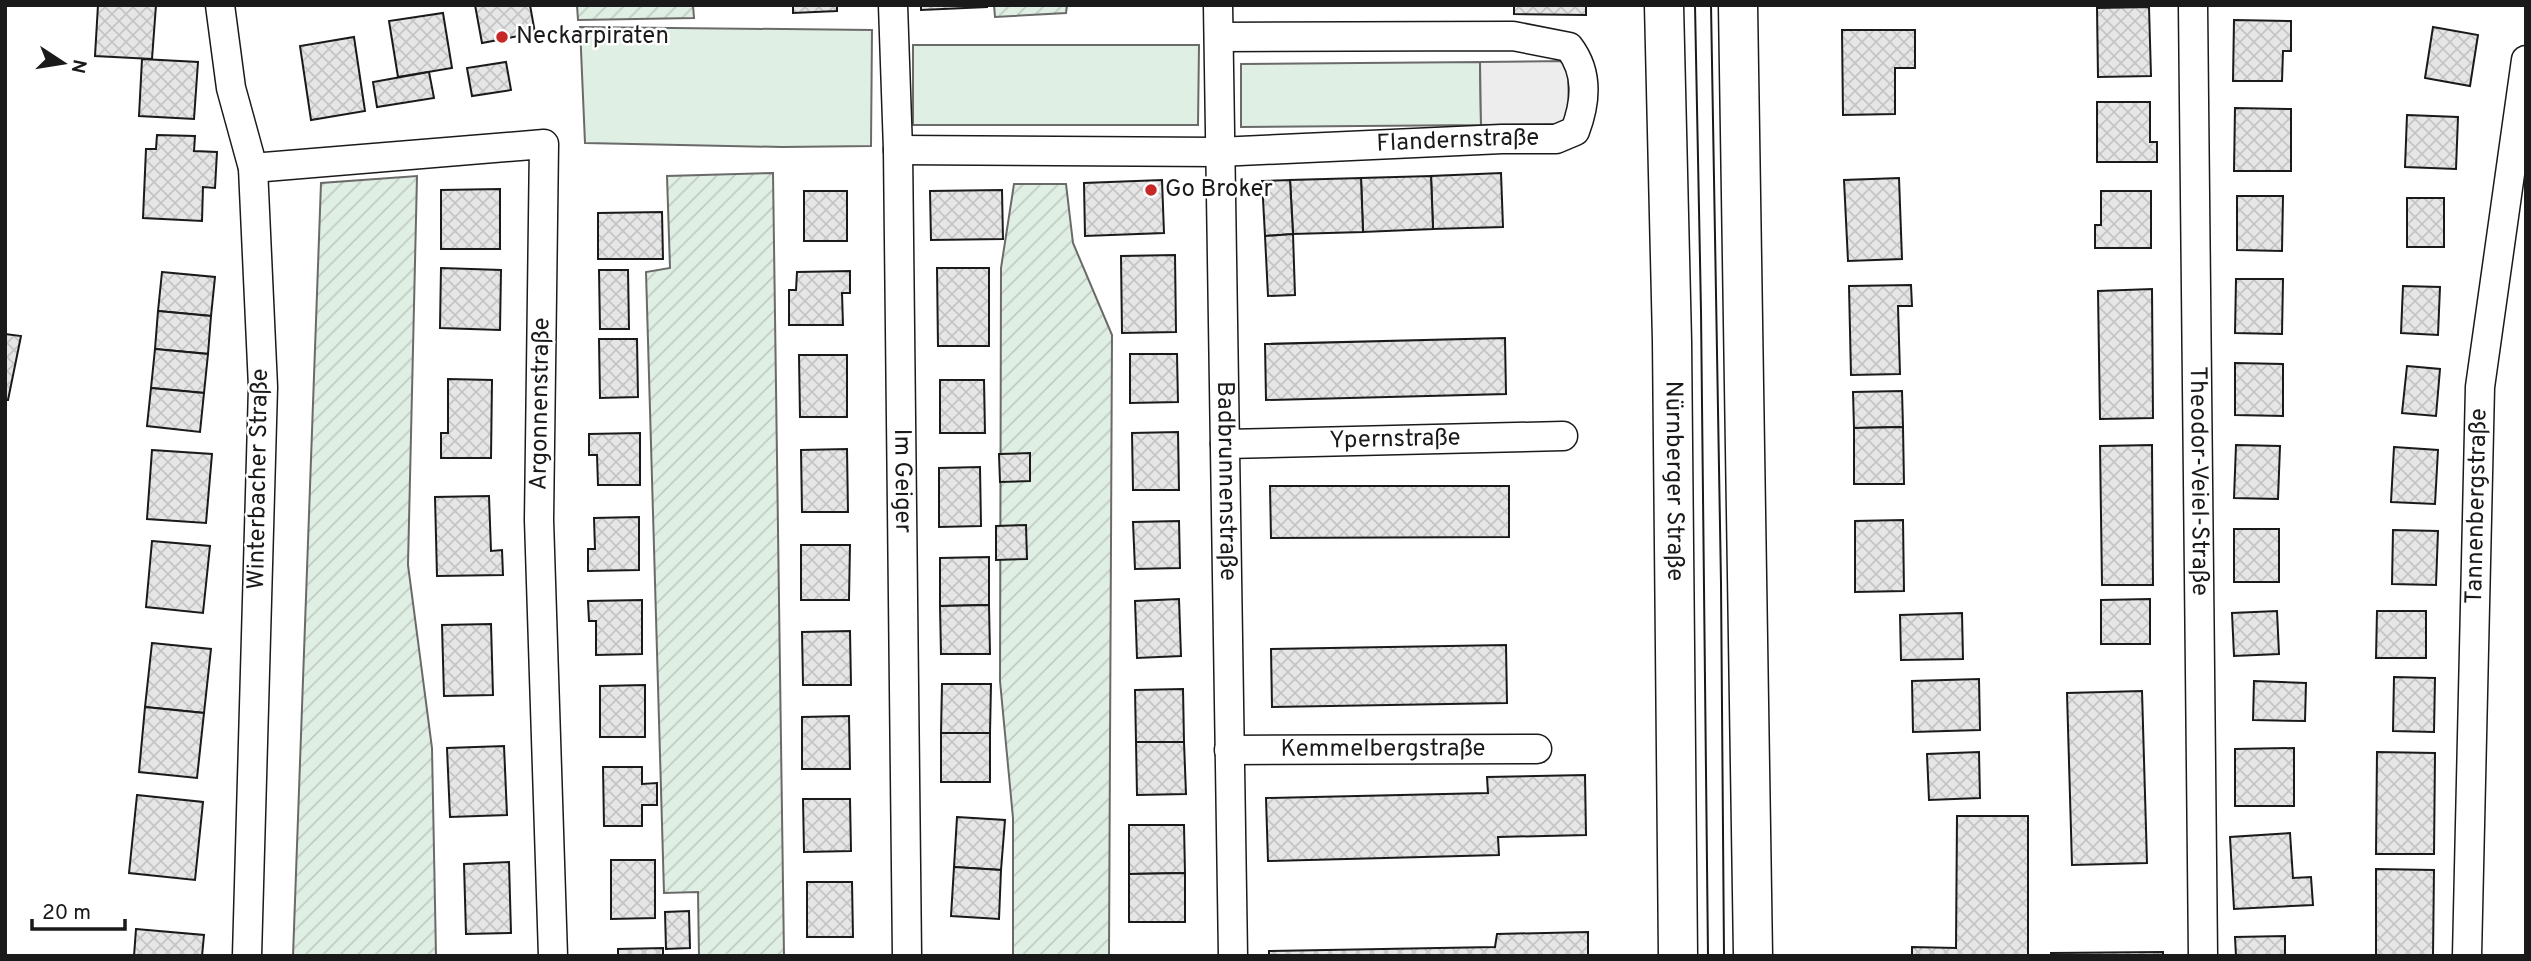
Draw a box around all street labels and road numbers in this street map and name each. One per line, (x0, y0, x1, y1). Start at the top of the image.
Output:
street label: Flandernstraße (1376, 124, 1539, 160)
street label: Argonnenstraße (524, 317, 558, 491)
street label: Theodor-Veiel-Straße (2182, 366, 2214, 596)
street label: Winterbacher Straße (242, 368, 276, 590)
street label: Badbrunnenstraße (1209, 381, 1242, 581)
street label: Nürnberger Straße (1657, 381, 1689, 581)
street label: Tannenbergstraße (2460, 408, 2495, 604)
street label: Ypernstraße (1329, 423, 1461, 457)
street label: Im Geiger (886, 429, 917, 533)
street label: Kemmelbergstraße (1280, 734, 1486, 765)

